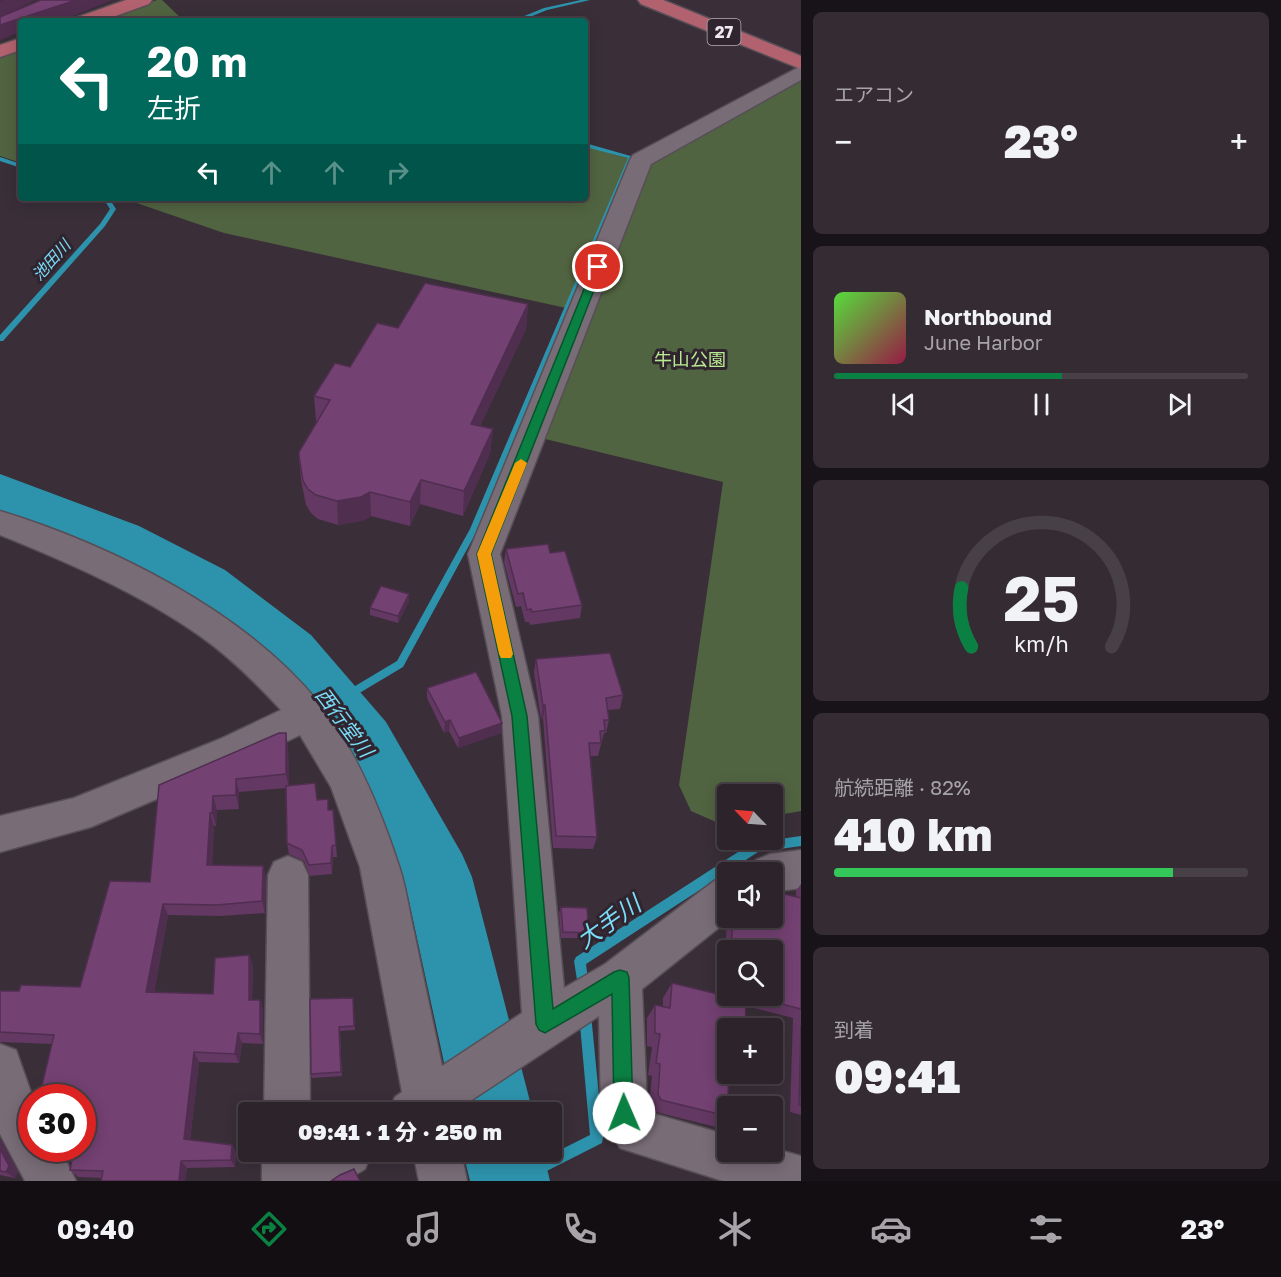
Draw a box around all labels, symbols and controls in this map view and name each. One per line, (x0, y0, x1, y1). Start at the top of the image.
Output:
road number: 27 (708, 19, 740, 45)
text: 20 m (147, 36, 247, 86)
icon: left (48, 42, 126, 120)
text: エアコン (834, 82, 914, 106)
text: 左折 (147, 92, 201, 124)
text: 23° (1004, 114, 1078, 168)
text: − (834, 122, 852, 161)
text: + (1230, 122, 1248, 161)
icon: left (192, 156, 225, 189)
icon: ahead (255, 156, 288, 189)
icon: ahead (318, 156, 351, 189)
icon: right (381, 156, 414, 189)
water label: 池田川 (28, 234, 76, 285)
pin (572, 241, 623, 292)
icon: arrive (581, 250, 614, 283)
text: Northbound (924, 303, 1052, 330)
text: June Harbor (924, 330, 1043, 354)
park label: 牛山公園 (654, 348, 726, 370)
icon: previous (887, 388, 920, 421)
icon: pause (1025, 388, 1058, 421)
icon: next (1163, 388, 1196, 421)
text: 25 (1003, 561, 1079, 636)
text: km/h (1014, 632, 1068, 658)
water label: 西行堂川 (311, 683, 380, 763)
text: 航続距離 · 82% (834, 775, 971, 799)
north arrow (717, 784, 783, 850)
map controls (717, 784, 783, 1162)
text: 410 km (834, 807, 992, 861)
button: sound (717, 862, 783, 928)
water label: 大手川 (570, 887, 648, 954)
button: search (717, 940, 783, 1006)
text: 到着 (834, 1017, 874, 1041)
button: + (717, 1018, 783, 1084)
text: 09:41 (834, 1049, 960, 1103)
position arrow (592, 1081, 656, 1145)
speed limit sign: 30 (18, 1084, 96, 1162)
button: − (717, 1096, 783, 1162)
text: 09:41 · 1 分 · 250 m (298, 1118, 502, 1145)
icon: directions (248, 1208, 290, 1250)
icon: music (403, 1208, 445, 1250)
icon: phone (559, 1208, 601, 1250)
icon: climate (714, 1208, 756, 1250)
icon: car (870, 1208, 912, 1250)
icon: filters (1025, 1208, 1067, 1250)
text: 09:40 (57, 1213, 135, 1245)
text: 23° (1181, 1213, 1224, 1245)

